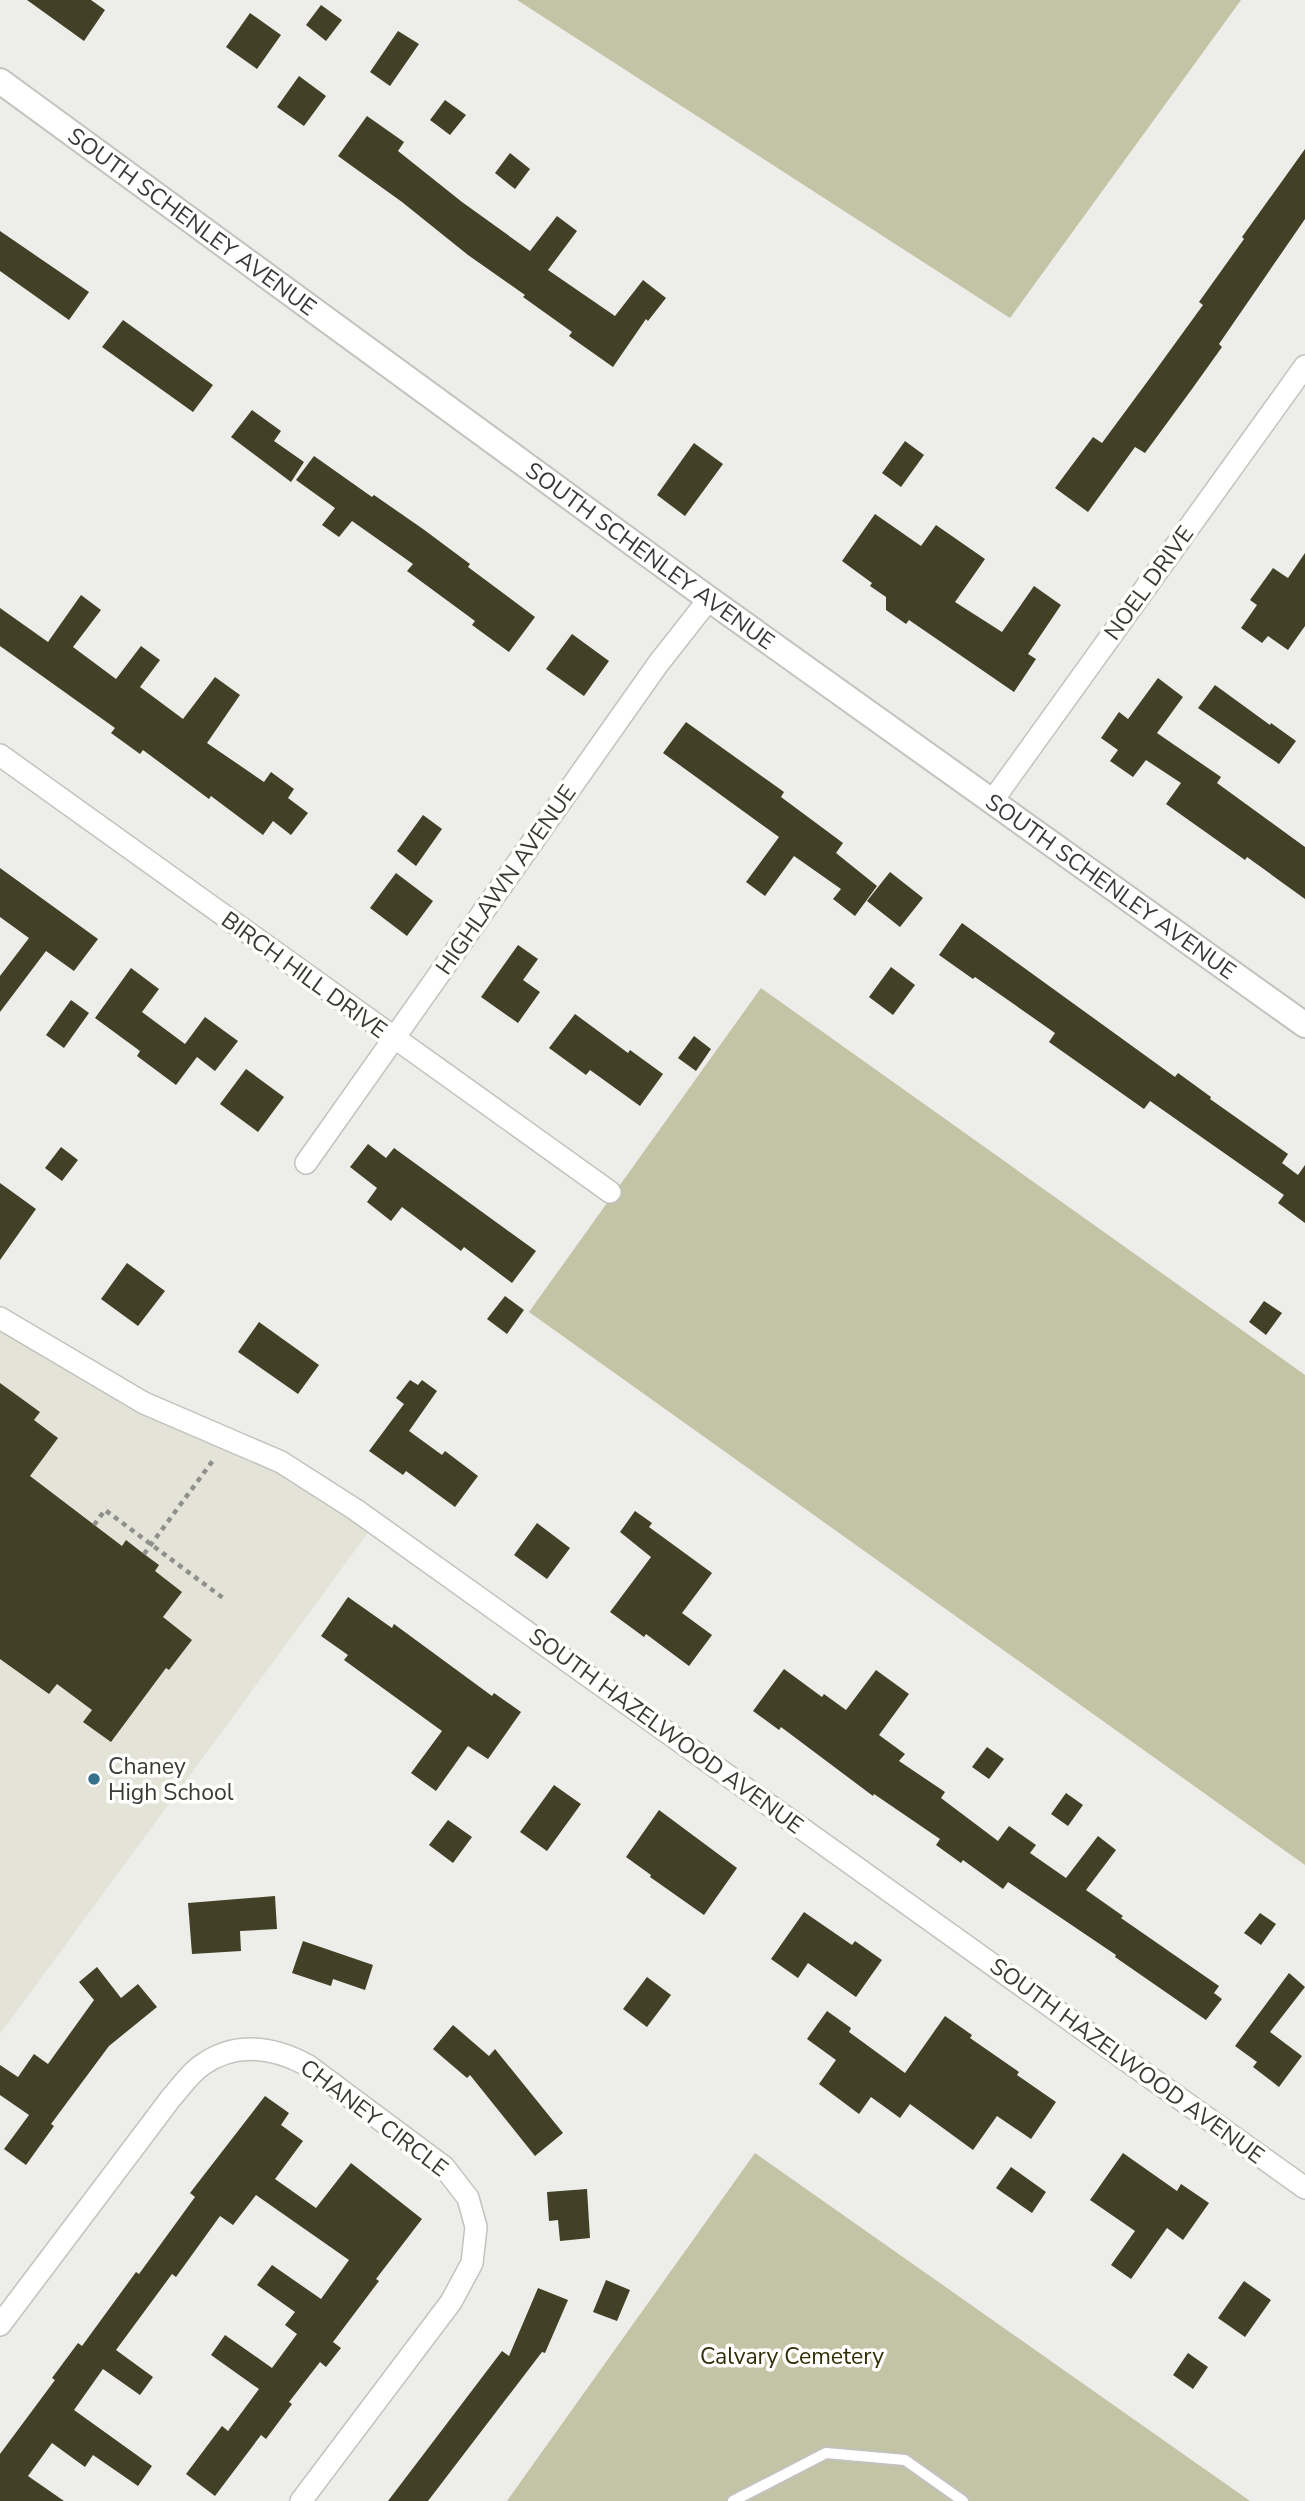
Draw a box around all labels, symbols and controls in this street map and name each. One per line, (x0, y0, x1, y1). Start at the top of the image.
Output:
street label: SOUTH SCHENLEY AVENUE (62, 120, 323, 323)
street label: SOUTH SCHENLEY AVENUE (519, 455, 781, 657)
street label: NOEL DRIVE (1097, 520, 1201, 646)
street label: HIGHLAWN AVENUE (429, 779, 583, 981)
street label: SOUTH SCHENLEY AVENUE (979, 786, 1242, 986)
street label: BIRCH HILL DRIVE (215, 904, 393, 1046)
street label: SOUTH HAZELWOOD AVENUE (523, 1621, 809, 1841)
place label: Chaney High School (108, 1751, 234, 1808)
marker: Chaney High School (86, 1771, 102, 1787)
street label: SOUTH HAZELWOOD AVENUE (984, 1951, 1270, 2171)
street label: CHANEY CIRCLE (294, 2052, 454, 2184)
park label: Calvary Cemetery (700, 2341, 884, 2372)

